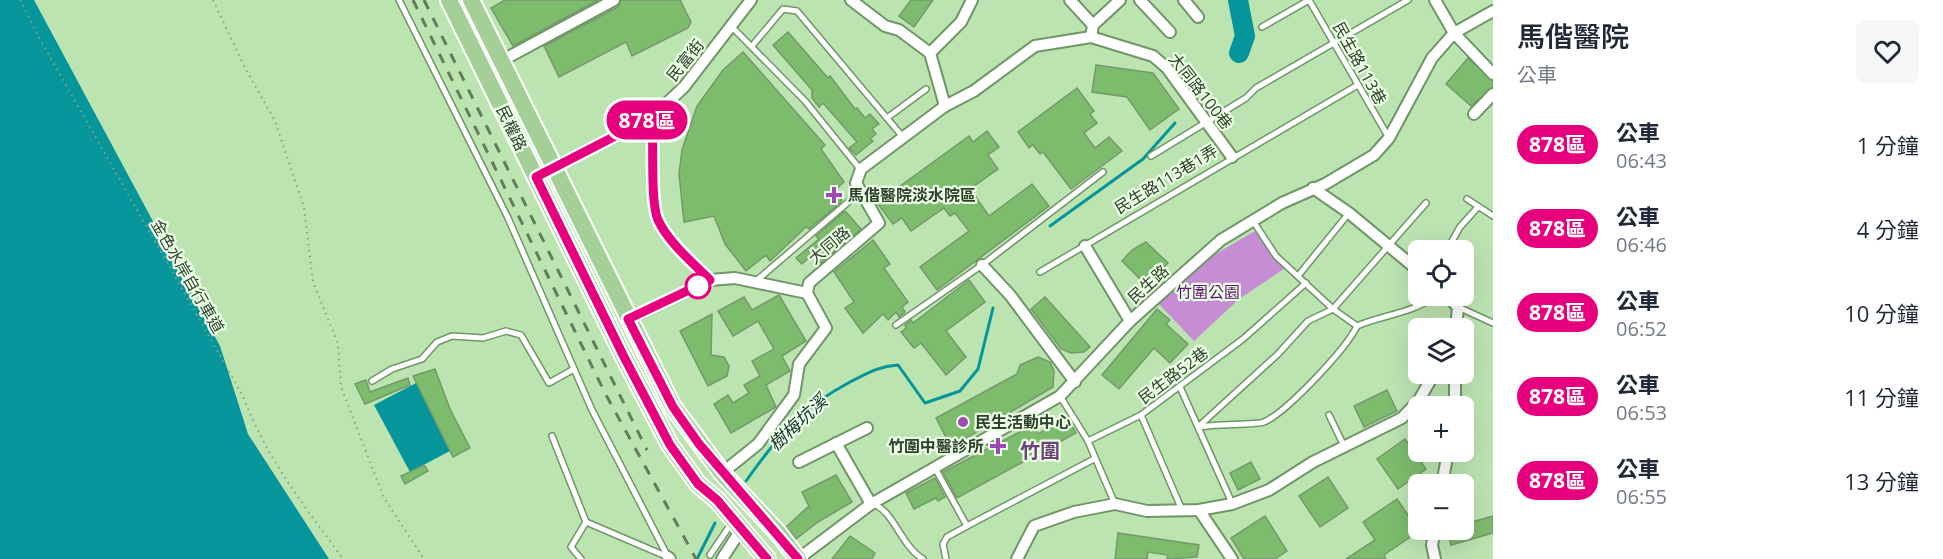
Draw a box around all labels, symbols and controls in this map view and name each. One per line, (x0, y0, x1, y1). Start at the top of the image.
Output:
text: 馬偕醫院 (1517, 17, 1629, 55)
street label: 民生路113巷 (1328, 18, 1392, 108)
button: heart (1856, 20, 1919, 83)
street label: 民富街 (661, 34, 709, 86)
street label: 大同路100巷 (1164, 48, 1238, 134)
text: 公車 (1517, 61, 1557, 88)
line badge: 878區 (605, 100, 689, 140)
street label: 民權路 (492, 102, 532, 154)
text: 878區 (618, 106, 676, 134)
text: 公車 (1616, 117, 1660, 147)
text: 878區 (1529, 130, 1586, 158)
text: 1 分鐘 (1857, 130, 1919, 160)
street label: 民生路113巷1弄 (1110, 140, 1222, 218)
text: 06:43 (1616, 147, 1667, 174)
place label: 馬偕醫院淡水院區 (848, 184, 976, 206)
marker: 馬偕醫院淡水院區 (825, 186, 843, 204)
text: 公車 (1616, 201, 1660, 231)
text: 878區 (1529, 214, 1586, 242)
text: 4 分鐘 (1857, 214, 1919, 244)
street label: 金色水岸自行車道 (146, 215, 230, 337)
street label: 大同路 (804, 221, 854, 269)
text: 06:46 (1616, 231, 1667, 258)
map controls (1408, 240, 1474, 540)
button: locate (1408, 240, 1474, 306)
street label: 民生路 (1123, 260, 1173, 308)
unlabelled marker (685, 273, 711, 299)
park label: 竹圍公園 (1176, 281, 1240, 303)
text: 公車 (1616, 285, 1660, 315)
text: 878區 (1529, 298, 1586, 326)
text: 10 分鐘 (1844, 298, 1919, 328)
text: 06:52 (1616, 315, 1667, 342)
button: layers (1408, 318, 1474, 384)
street label: 民生路52巷 (1134, 341, 1212, 409)
text: 公車 (1616, 369, 1660, 399)
text: 878區 (1529, 382, 1586, 410)
text: 11 分鐘 (1844, 382, 1919, 412)
water label: 樹梅坑溪 (763, 387, 834, 456)
button: + (1408, 396, 1474, 462)
text: 06:53 (1616, 399, 1667, 426)
place label: 民生活動中心 (975, 411, 1071, 433)
marker: 民生活動中心 (956, 415, 970, 429)
place label: 竹圍中醫診所 (888, 435, 984, 457)
marker: 竹圍中醫診所 (989, 437, 1007, 455)
district label: 竹圍 (1020, 437, 1060, 464)
text: 公車 (1616, 453, 1660, 483)
text: 878區 (1529, 466, 1586, 494)
text: 13 分鐘 (1844, 466, 1919, 496)
button: − (1408, 474, 1474, 540)
text: 06:55 (1616, 483, 1667, 510)

